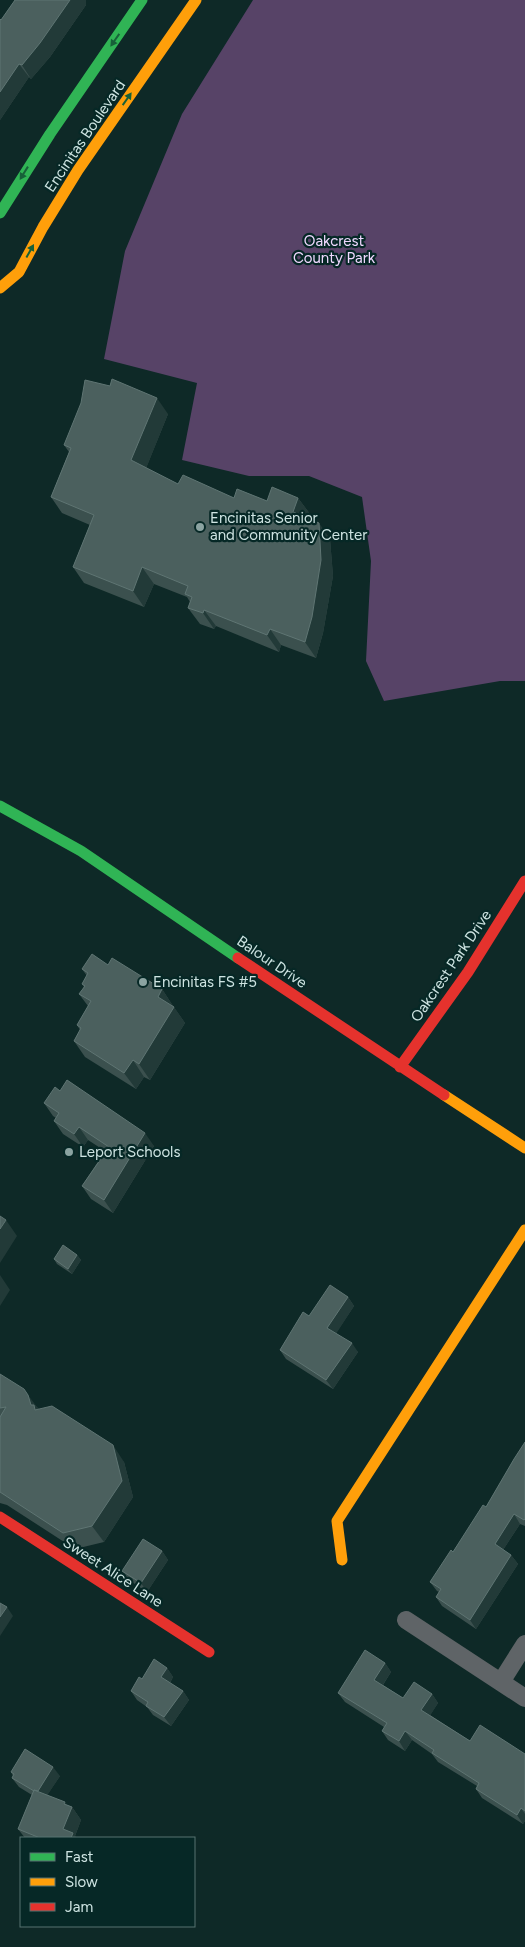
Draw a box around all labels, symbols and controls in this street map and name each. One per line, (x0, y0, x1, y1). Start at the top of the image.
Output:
one-way arrow (110, 33, 120, 47)
street label: Encinitas Boulevard (41, 77, 129, 195)
one-way arrow (122, 92, 132, 106)
one-way arrow (20, 167, 29, 180)
park label: Oakcrest County Park (293, 232, 376, 267)
one-way arrow (26, 243, 34, 258)
place label: Encinitas Senior and Community Center (210, 509, 367, 544)
marker: Encinitas Senior and Community Center (194, 521, 206, 533)
street label: Oakcrest Park Drive (407, 907, 495, 1025)
street label: Balour Drive (234, 932, 310, 992)
place label: Encinitas FS #5 (153, 973, 257, 991)
marker: Encinitas FS #5 (137, 976, 149, 988)
place label: Leport Schools (79, 1143, 180, 1161)
marker: Leport Schools (63, 1146, 75, 1158)
street label: Sweet Alice Lane (60, 1533, 166, 1611)
legend (20, 1837, 195, 1927)
text: Fast (65, 1848, 94, 1866)
text: Slow (65, 1873, 98, 1891)
text: Jam (65, 1898, 93, 1916)

